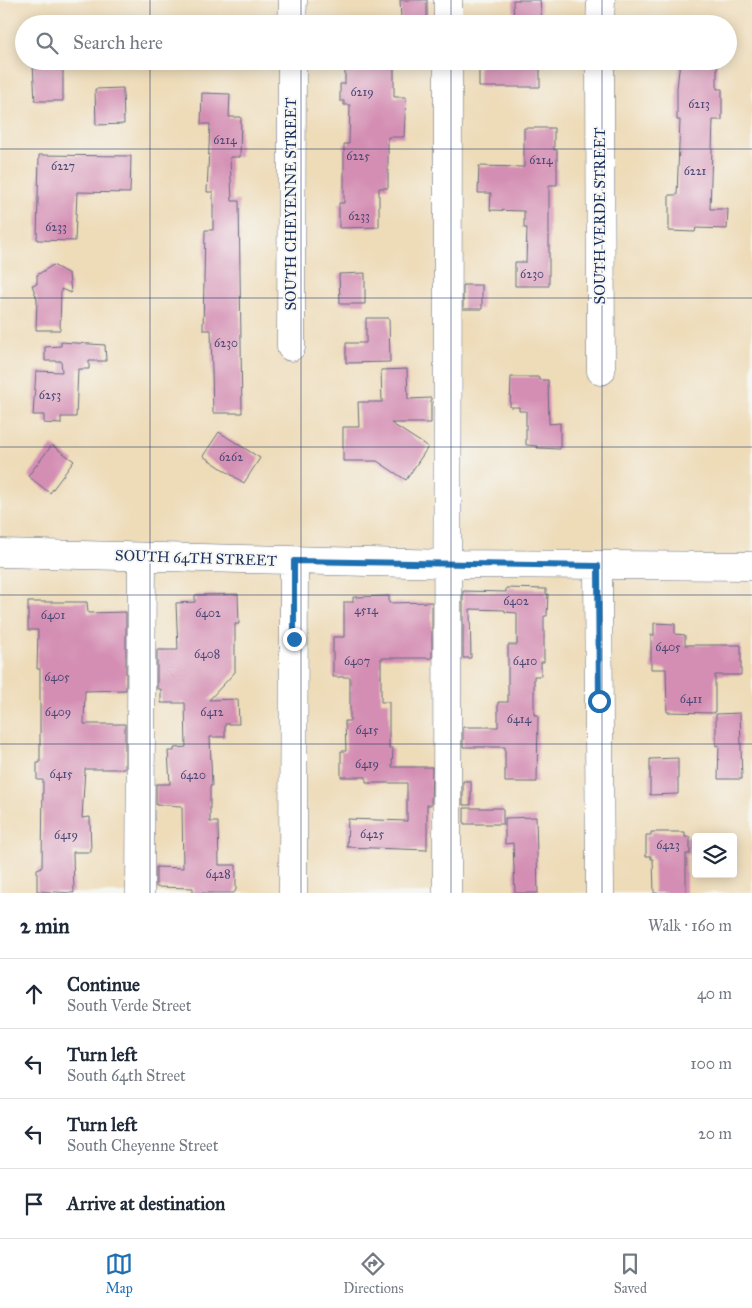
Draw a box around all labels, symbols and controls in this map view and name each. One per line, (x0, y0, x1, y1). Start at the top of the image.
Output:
search box (15, 15, 737, 70)
icon: search (33, 29, 61, 57)
text: Search here (73, 31, 163, 54)
house number: 6219 (350, 85, 374, 99)
street label: SOUTH CHEYENNE STREET (282, 97, 300, 311)
house number: 6213 (688, 97, 710, 111)
street label: SOUTH VERDE STREET (591, 128, 609, 304)
house number: 6214 (213, 133, 237, 147)
house number: 6225 (346, 149, 370, 163)
house number: 6214 (529, 153, 553, 167)
house number: 6227 (51, 159, 75, 173)
house number: 6221 (684, 164, 707, 178)
house number: 6233 (348, 209, 370, 223)
house number: 6233 (45, 220, 67, 234)
house number: 6230 (520, 267, 544, 281)
house number: 6230 (214, 336, 238, 350)
house number: 6253 (39, 388, 61, 402)
house number: 6262 (219, 450, 243, 464)
street label: SOUTH 64TH STREET (115, 546, 277, 570)
house number: 6402 (503, 594, 529, 608)
house number: 4514 (354, 603, 378, 617)
house number: 6402 (195, 606, 221, 620)
house number: 6401 (41, 608, 65, 622)
route end (283, 628, 306, 651)
house number: 6405 (655, 640, 681, 654)
house number: 6408 (194, 647, 220, 661)
house number: 6407 (344, 654, 370, 668)
house number: 6410 (513, 654, 537, 668)
house number: 6405 (44, 670, 70, 684)
route start (588, 690, 611, 713)
house number: 6411 (680, 692, 702, 706)
house number: 6409 (45, 705, 71, 719)
house number: 6412 (200, 705, 224, 719)
house number: 6414 (507, 712, 531, 726)
house number: 6415 (355, 723, 379, 737)
house number: 6419 (355, 757, 379, 771)
house number: 6415 (49, 767, 73, 781)
house number: 6420 (180, 768, 206, 782)
house number: 6425 (360, 827, 385, 841)
house number: 6419 (54, 828, 78, 842)
map controls (692, 833, 737, 878)
button: layers (692, 833, 737, 878)
house number: 6423 (656, 838, 680, 852)
house number: 6428 (205, 867, 231, 881)
text: 2 min (20, 913, 70, 939)
text: Walk · 160 m (648, 916, 732, 935)
text: Continue (67, 973, 140, 996)
icon: ahead (20, 980, 48, 1008)
text: 40 m (697, 984, 732, 1003)
text: South Verde Street (67, 996, 191, 1015)
text: Turn left (67, 1043, 137, 1066)
icon: left (20, 1050, 48, 1078)
text: 100 m (690, 1054, 732, 1073)
text: South 64th Street (67, 1066, 186, 1085)
text: Turn left (67, 1113, 137, 1136)
icon: left (20, 1120, 48, 1148)
text: 20 m (698, 1124, 732, 1143)
text: South Cheyenne Street (67, 1136, 218, 1155)
icon: arrive (20, 1190, 48, 1218)
text: Arrive at destination (67, 1192, 225, 1215)
tab: Map (105, 1250, 133, 1297)
tab: Directions (343, 1250, 404, 1297)
tab: Saved (614, 1250, 647, 1297)

